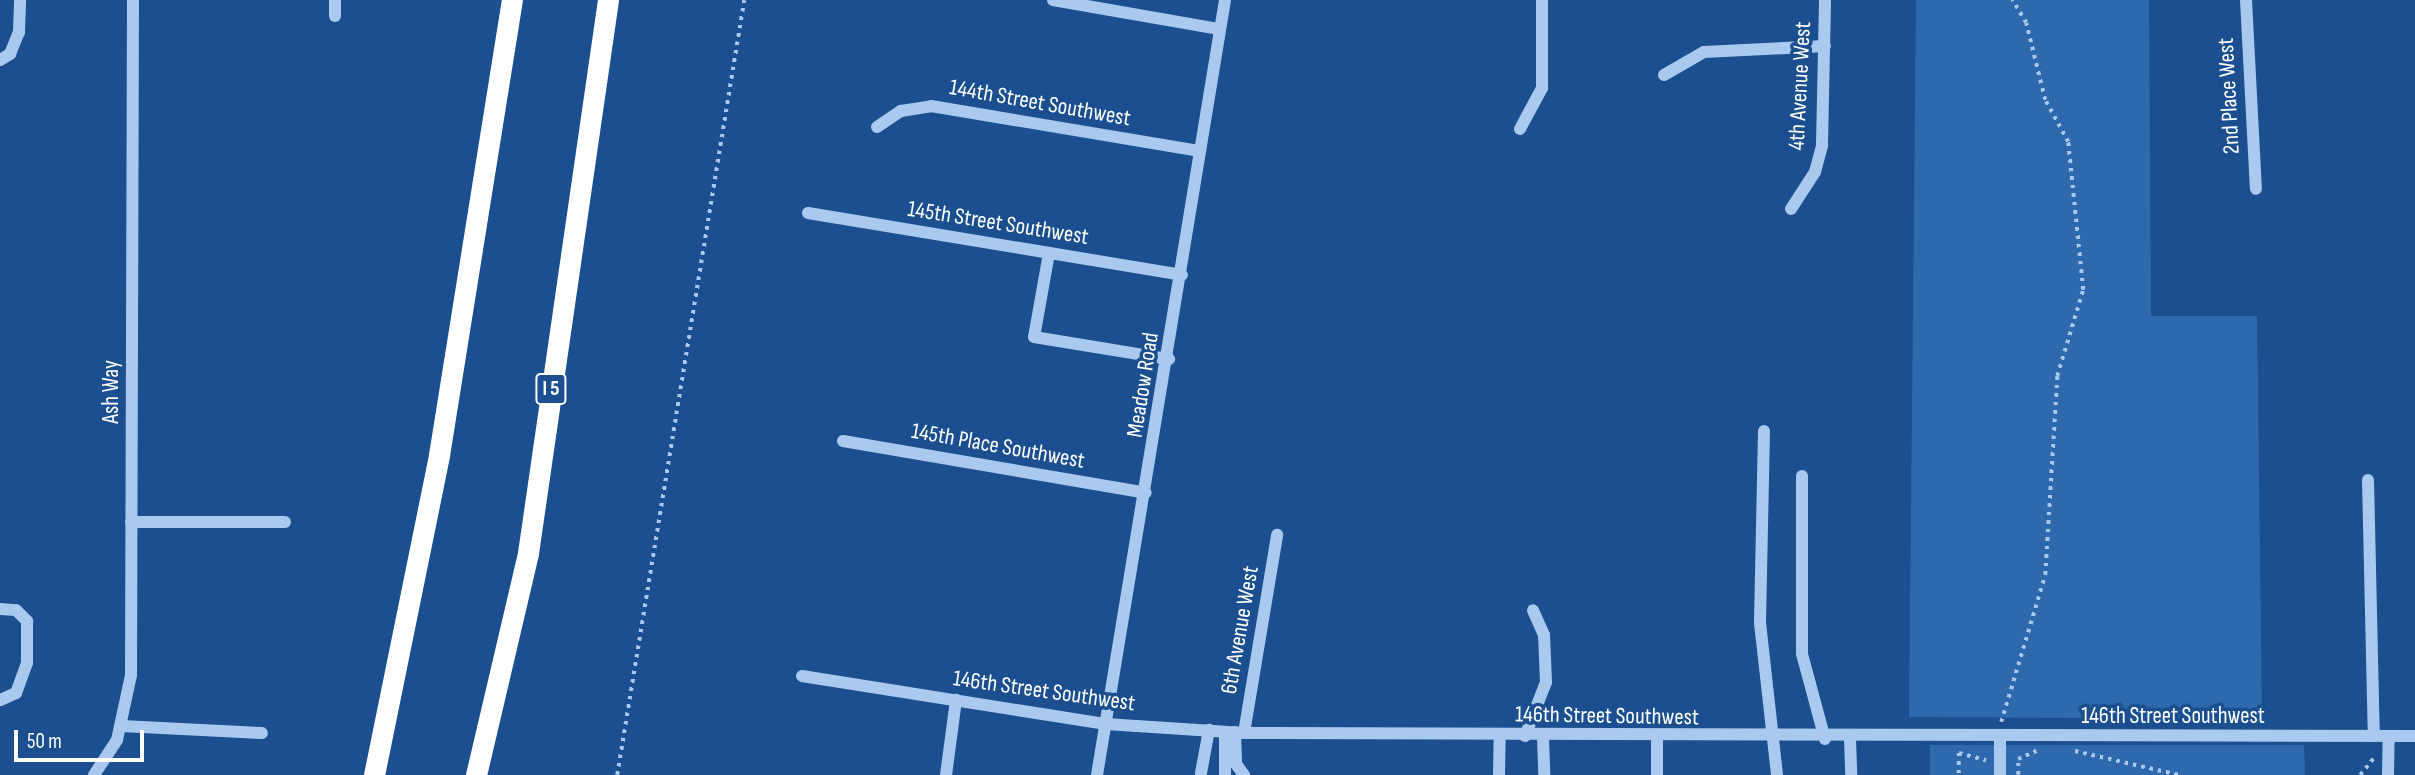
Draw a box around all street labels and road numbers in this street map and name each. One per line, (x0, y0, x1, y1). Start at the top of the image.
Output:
street label: 4th Avenue West (1783, 21, 1817, 151)
street label: 2nd Place West (2212, 37, 2246, 155)
street label: 144th Street Southwest (947, 73, 1133, 133)
street label: 145th Street Southwest (906, 195, 1090, 251)
street label: Meadow Road (1121, 331, 1165, 439)
street label: Ash Way (97, 360, 125, 424)
road number: I 5 (535, 372, 567, 406)
street label: 145th Place Southwest (909, 417, 1087, 475)
street label: 6th Avenue West (1215, 564, 1265, 696)
street label: 146th Street Southwest (951, 665, 1137, 717)
street label: 146th Street Southwest (1515, 701, 1699, 731)
street label: 146th Street Southwest (2081, 702, 2265, 730)

